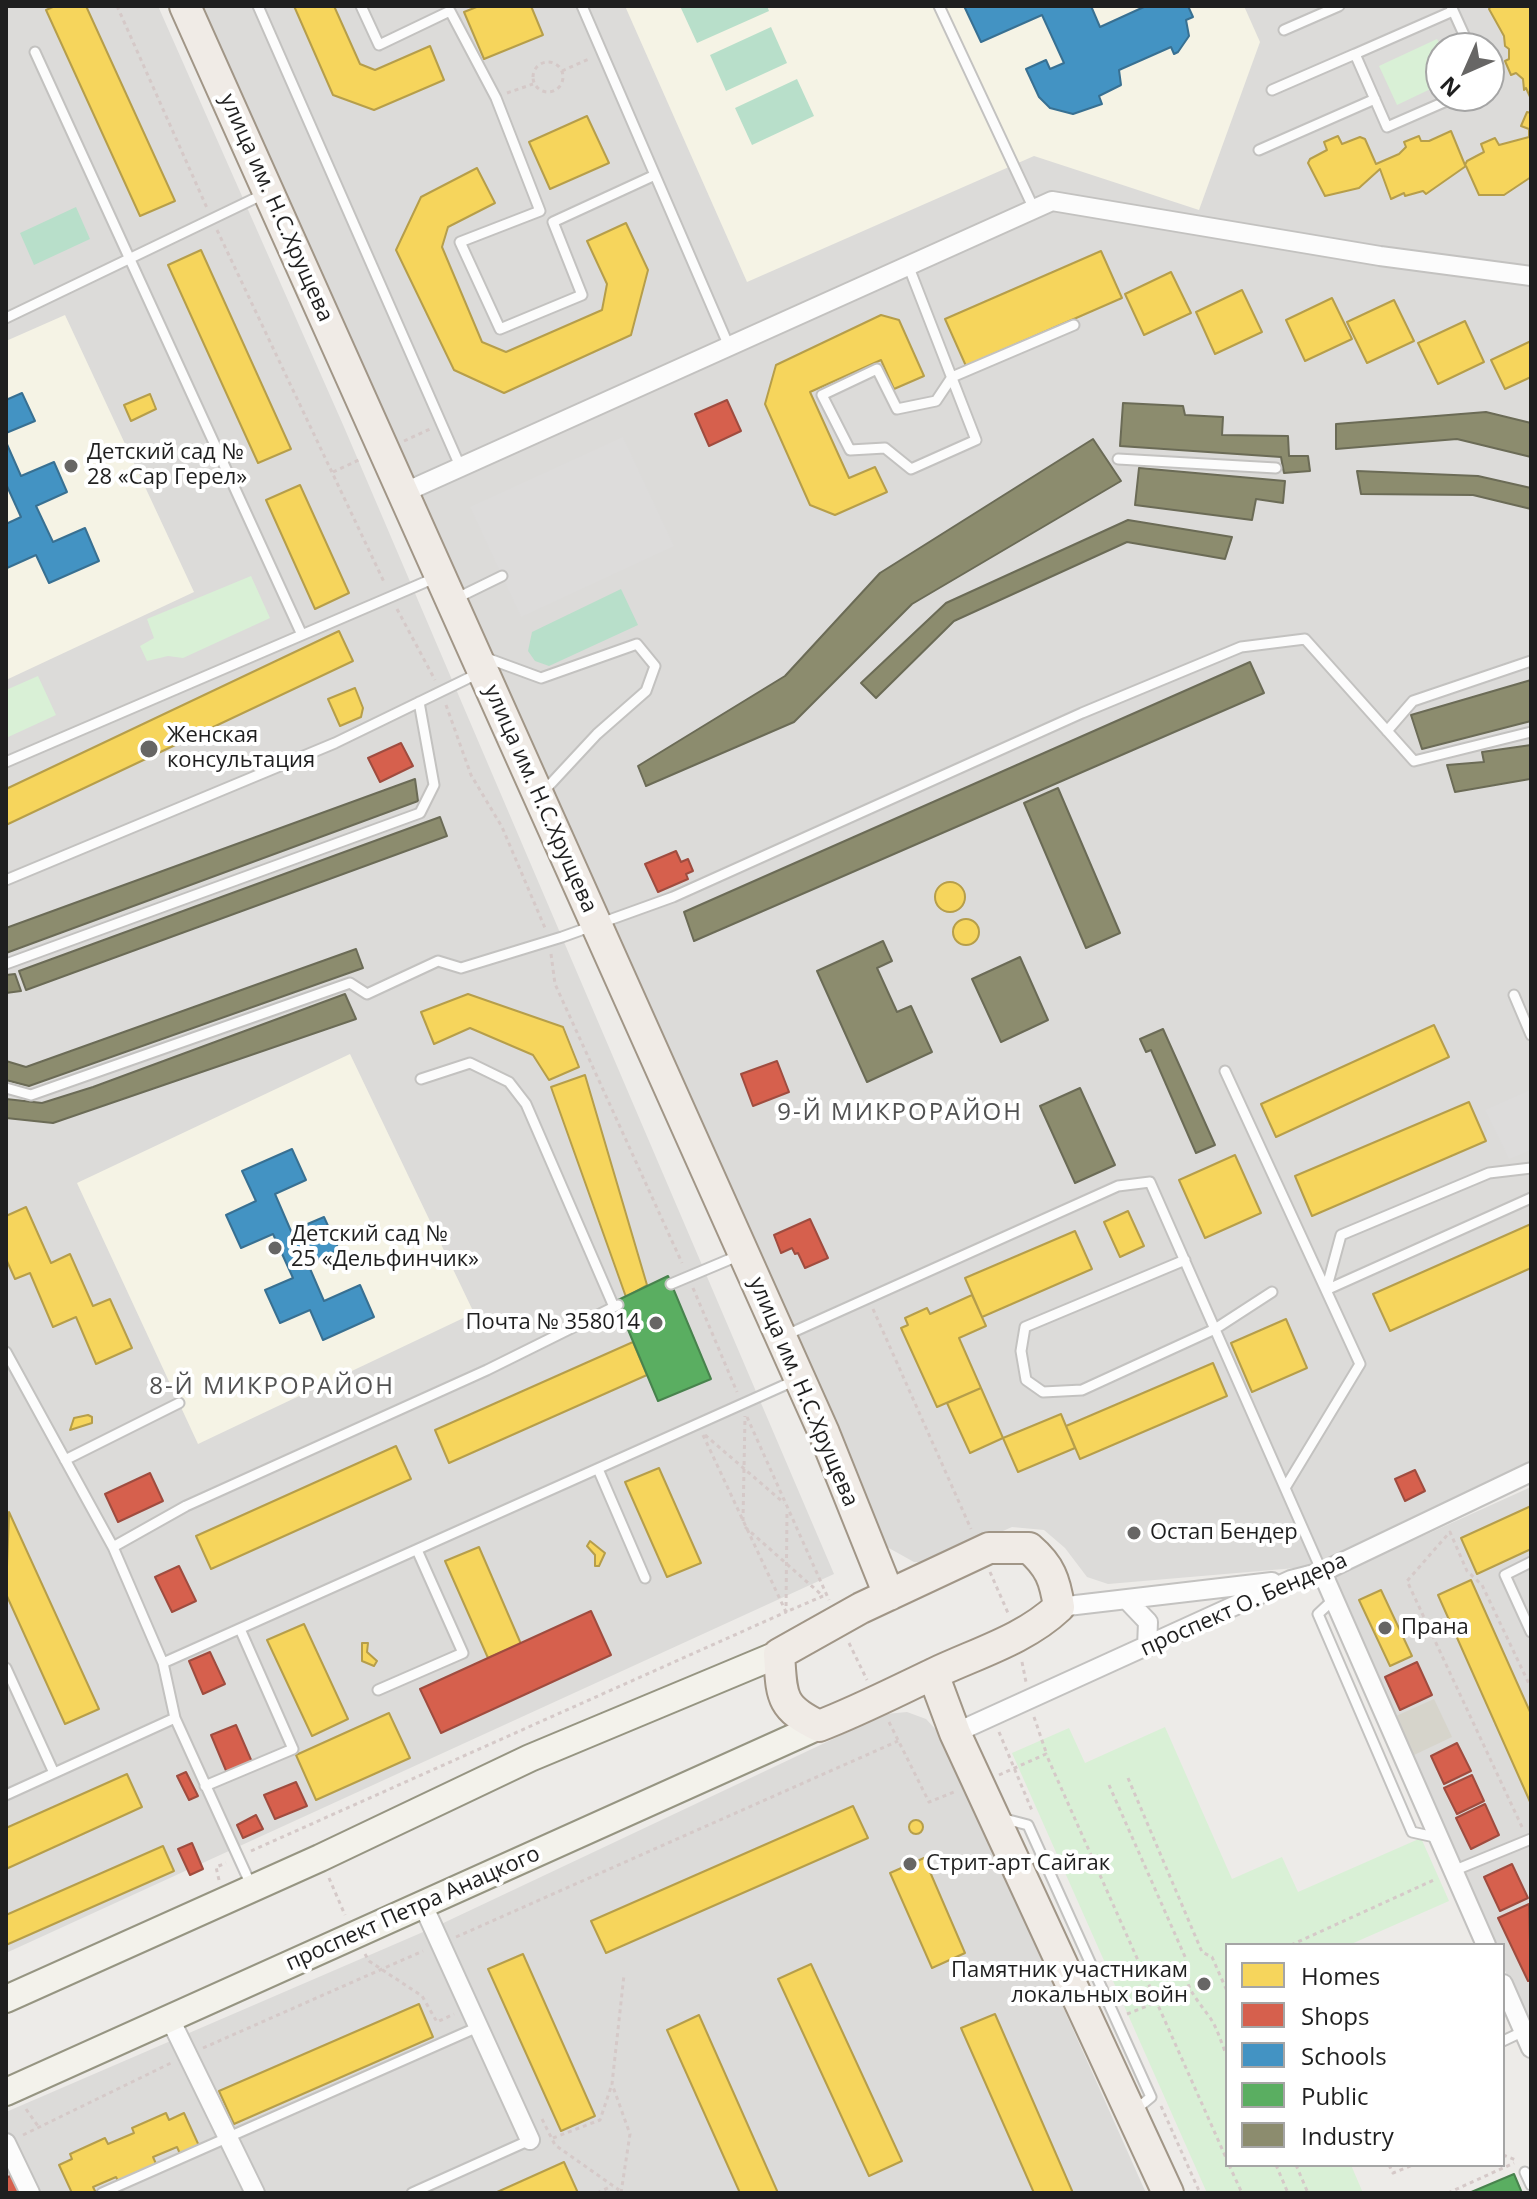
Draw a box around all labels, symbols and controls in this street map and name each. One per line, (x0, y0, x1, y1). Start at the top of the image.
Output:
north arrow (1425, 32, 1505, 112)
text: N (1433, 71, 1466, 104)
street label: улица им. Н.С.Хрущева (214, 90, 338, 326)
place label: Детский сад № 28 «Сар Герел» (87, 440, 247, 492)
marker: Детский сад № 28 «Сар Герел» (62, 457, 80, 475)
street label: улица им. Н.С.Хрущева (478, 681, 602, 917)
place label: Женская консультация (167, 723, 315, 774)
marker: Женская консультация (138, 738, 160, 760)
district label: 9-Й МИКРОРАЙОН (777, 1099, 1023, 1127)
place label: Детский сад № 25 «Дельфинчик» (291, 1222, 479, 1274)
marker: Детский сад № 25 «Дельфинчик» (266, 1239, 284, 1257)
street label: улица им. Н.С.Хрущева (743, 1273, 863, 1511)
place label: Почта № 358014 (466, 1310, 640, 1336)
marker: Почта № 358014 (647, 1314, 665, 1332)
district label: 8-Й МИКРОРАЙОН (149, 1373, 395, 1401)
place label: Остап Бендер (1150, 1520, 1298, 1546)
marker: Остап Бендер (1125, 1524, 1143, 1542)
street label: проспект О. Бендера (1137, 1548, 1351, 1662)
place label: Прана (1401, 1615, 1469, 1641)
marker: Прана (1376, 1619, 1394, 1637)
street label: проспект Петра Анацкого (282, 1841, 544, 1977)
place label: Стрит-арт Сайгак (926, 1851, 1110, 1877)
marker: Стрит-арт Сайгак (901, 1855, 919, 1873)
legend (1225, 1943, 1505, 2167)
place label: Памятник участникам локальных войн (951, 1958, 1188, 2010)
text: Homes (1301, 1959, 1380, 1992)
marker: Памятник участникам локальных войн (1195, 1975, 1213, 1993)
text: Shops (1301, 1999, 1369, 2032)
text: Schools (1301, 2039, 1387, 2072)
text: Public (1301, 2079, 1368, 2112)
text: Industry (1301, 2119, 1394, 2152)

